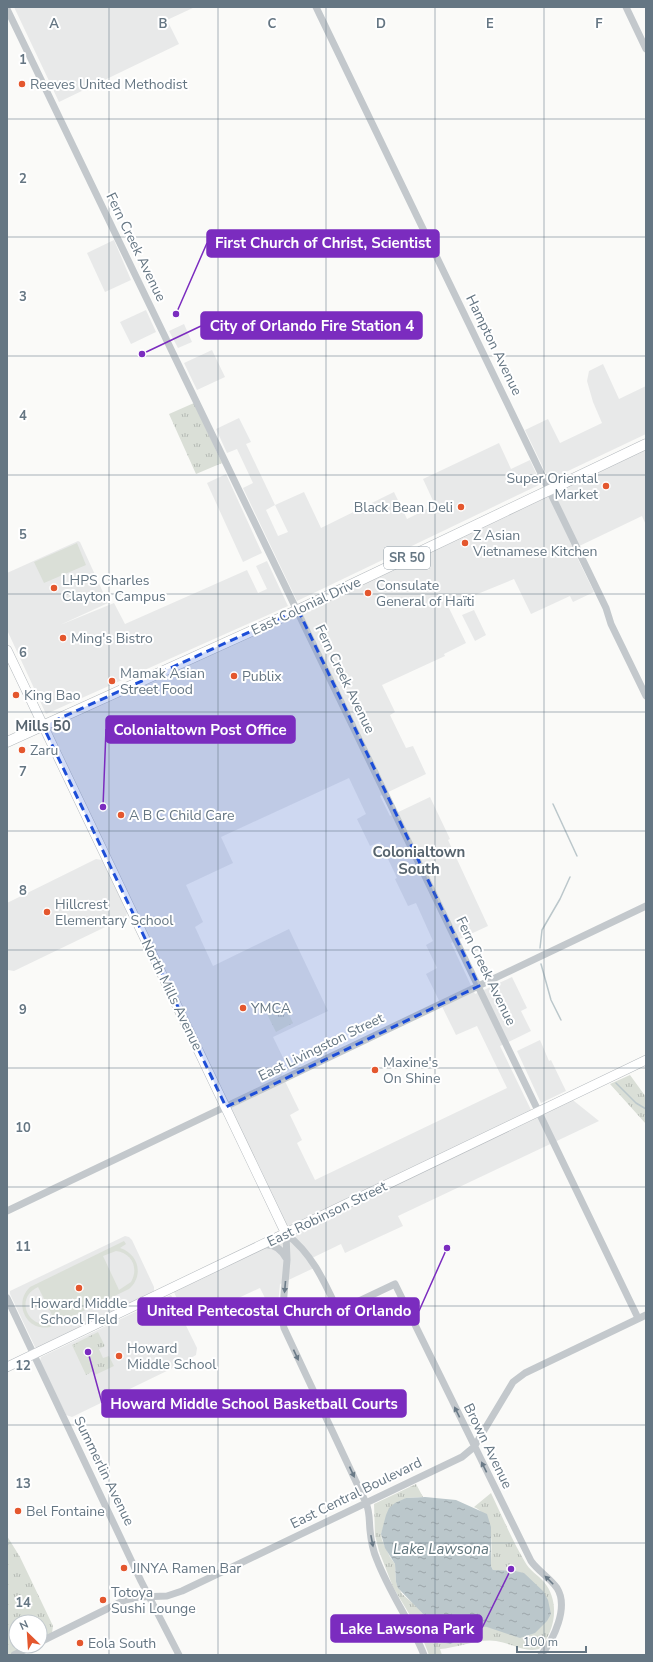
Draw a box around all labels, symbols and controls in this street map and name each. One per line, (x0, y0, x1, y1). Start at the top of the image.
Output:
text: A (49, 15, 59, 33)
text: B (159, 15, 168, 33)
text: C (268, 15, 277, 33)
text: D (376, 15, 386, 33)
text: E (486, 15, 494, 33)
text: F (595, 15, 603, 33)
text: 1 (19, 51, 27, 69)
place label: Reeves United Methodist (30, 75, 187, 94)
marker: Reeves United Methodist (17, 79, 27, 89)
text: 2 (19, 170, 27, 188)
street label: Fern Creek Avenue (101, 189, 171, 305)
callout: First Church of Christ, Scientist (207, 230, 439, 257)
text: First Church of Christ, Scientist (215, 233, 431, 253)
text: 3 (19, 288, 27, 306)
street label: Hampton Avenue (461, 291, 527, 399)
callout: City of Orlando Fire Station 4 (201, 312, 422, 339)
text: City of Orlando Fire Station 4 (210, 316, 414, 336)
text: 4 (19, 407, 27, 425)
place label: Super Oriental Market (506, 469, 599, 504)
marker: Super Oriental Market (601, 481, 611, 491)
place label: Black Bean Deli (354, 498, 453, 517)
marker: Black Bean Deli (456, 502, 466, 512)
text: 5 (19, 526, 27, 544)
place label: Z Asian Vietnamese Kitchen (472, 526, 597, 561)
marker: Z Asian Vietnamese Kitchen (460, 538, 470, 548)
road number: SR 50 (384, 547, 430, 569)
place label: LHPS Charles Clayton Campus (62, 571, 166, 606)
street label: East Colonial Drive (248, 572, 364, 640)
place label: Consulate General of Haïti (376, 576, 475, 611)
marker: LHPS Charles Clayton Campus (49, 583, 59, 593)
marker: Consulate General of Haïti (363, 588, 373, 598)
street label: Fern Creek Avenue (310, 621, 380, 737)
place label: Ming's Bistro (71, 629, 153, 648)
marker: Ming's Bistro (58, 633, 68, 643)
text: 6 (19, 644, 27, 662)
place label: Mamak Asian Street Food (120, 664, 205, 699)
place label: Publix (242, 667, 282, 686)
marker: Publix (229, 671, 239, 681)
marker: Mamak Asian Street Food (107, 676, 117, 686)
place label: King Bao (24, 686, 81, 705)
marker: King Bao (11, 690, 21, 700)
district label: Mills 50 (15, 716, 71, 736)
callout: Colonialtown Post Office (106, 716, 295, 743)
text: Colonialtown Post Office (113, 720, 287, 740)
place label: Zaru (30, 741, 58, 760)
marker: Zaru (17, 745, 27, 755)
text: 7 (19, 763, 27, 781)
place label: A B C Child Care (129, 806, 234, 825)
marker: A B C Child Care (116, 810, 126, 820)
district label: Colonialtown South (373, 842, 465, 879)
text: 8 (19, 882, 27, 900)
place label: Hillcrest Elementary School (55, 895, 174, 930)
marker: Hillcrest Elementary School (42, 907, 52, 917)
street label: Fern Creek Avenue (451, 913, 521, 1029)
street label: North Mills Avenue (137, 936, 207, 1054)
place label: YMCA (250, 999, 291, 1018)
text: 9 (19, 1001, 27, 1019)
marker: YMCA (238, 1003, 248, 1013)
street label: East Livingston Street (255, 1008, 387, 1086)
place label: Maxine's On Shine (383, 1053, 441, 1088)
marker: Maxine's On Shine (370, 1065, 380, 1075)
text: 10 (15, 1119, 31, 1137)
street label: East Robinson Street (264, 1177, 390, 1251)
text: 11 (15, 1238, 31, 1256)
one-way arrow (281, 1281, 288, 1293)
marker: Howard Middle School FIeld (74, 1283, 84, 1293)
place label: Howard Middle School FIeld (30, 1294, 128, 1329)
callout: United Pentecostal Church of Orlando (138, 1298, 419, 1325)
text: United Pentecostal Church of Orlando (147, 1301, 412, 1321)
place label: Howard Middle School (127, 1339, 217, 1374)
one-way arrow (293, 1349, 299, 1360)
marker: Howard Middle School (114, 1351, 124, 1361)
text: 12 (15, 1357, 31, 1375)
callout: Howard Middle School Basketball Courts (102, 1390, 406, 1417)
text: Howard Middle School Basketball Courts (110, 1394, 398, 1414)
street label: Brown Avenue (459, 1400, 517, 1492)
one-way arrow (454, 1406, 460, 1418)
street label: Summerlin Avenue (69, 1413, 139, 1529)
street label: East Central Boulevard (287, 1453, 425, 1533)
one-way arrow (481, 1461, 487, 1472)
one-way arrow (349, 1467, 355, 1478)
text: 13 (15, 1475, 31, 1493)
place label: Bel Fontaine (26, 1502, 105, 1521)
marker: Bel Fontaine (13, 1506, 23, 1516)
one-way arrow (369, 1535, 375, 1547)
water label: Lake Lawsona (393, 1539, 489, 1559)
place label: JINYA Ramen Bar (131, 1559, 241, 1578)
marker: JINYA Ramen Bar (119, 1563, 129, 1573)
one-way arrow (544, 1575, 554, 1585)
place label: Totoya Sushi Lounge (111, 1583, 196, 1618)
text: 14 (15, 1594, 31, 1612)
marker: Totoya Sushi Lounge (98, 1595, 108, 1605)
north arrow (8, 1614, 48, 1654)
callout: Lake Lawsona Park (331, 1615, 482, 1642)
text: N (17, 1617, 31, 1634)
text: Lake Lawsona Park (340, 1619, 475, 1639)
scale bar (517, 1628, 586, 1654)
place label: Eola South (88, 1634, 156, 1653)
text: 100 m (523, 1634, 558, 1650)
marker: Eola South (75, 1638, 85, 1648)

